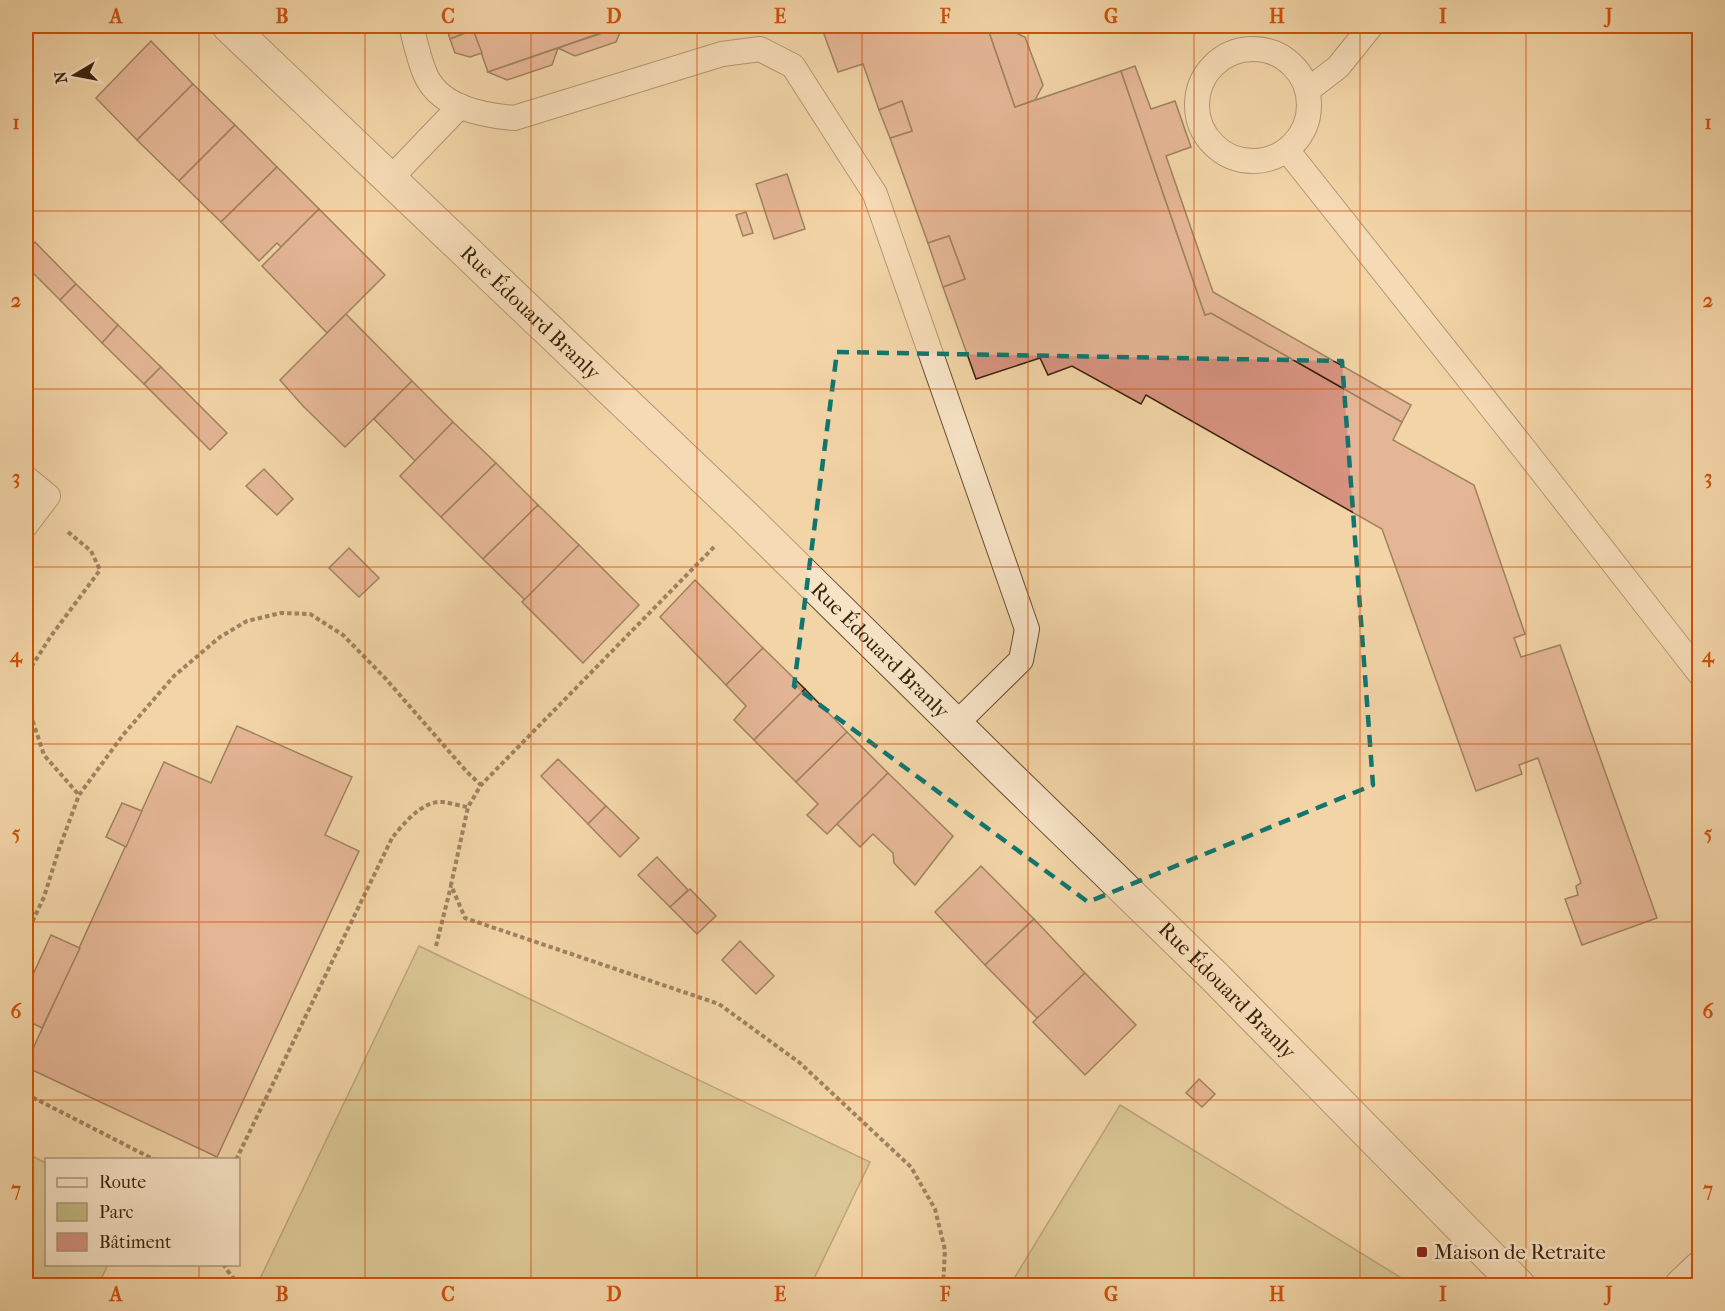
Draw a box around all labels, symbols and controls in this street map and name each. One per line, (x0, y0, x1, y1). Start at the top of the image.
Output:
text: A (108, 5, 124, 28)
text: B (275, 5, 289, 28)
text: C (441, 5, 455, 28)
text: D (606, 5, 622, 28)
text: E (774, 5, 786, 28)
text: F (939, 5, 951, 28)
text: G (1104, 5, 1118, 28)
text: H (1269, 5, 1285, 28)
text: I (1439, 5, 1447, 28)
text: J (1603, 5, 1613, 28)
north arrow (45, 45, 105, 105)
text: N (50, 69, 71, 85)
text: 1 (12, 111, 20, 134)
text: 1 (1704, 111, 1712, 134)
street label: Rue Édouard Branly (456, 241, 606, 385)
text: 2 (11, 289, 21, 312)
text: 2 (1703, 289, 1713, 312)
text: 3 (12, 466, 20, 489)
text: 3 (1704, 466, 1712, 489)
street label: Rue Édouard Branly (806, 577, 955, 724)
text: 4 (9, 644, 23, 668)
text: 4 (1701, 644, 1715, 668)
text: 5 (12, 822, 21, 845)
text: 5 (1704, 822, 1713, 845)
street label: Rue Édouard Branly (1154, 917, 1301, 1064)
text: 6 (11, 1000, 23, 1023)
text: 6 (1703, 1000, 1715, 1023)
legend (45, 1158, 240, 1266)
text: Route (99, 1172, 146, 1193)
text: 7 (10, 1178, 21, 1201)
text: 7 (1702, 1178, 1713, 1201)
text: Parc (99, 1202, 134, 1223)
text: Bâtiment (99, 1232, 172, 1253)
place label: Maison de Retraite (1434, 1240, 1606, 1264)
marker: Maison de Retraite (1415, 1245, 1429, 1259)
text: A (108, 1283, 124, 1306)
text: B (275, 1283, 289, 1306)
text: C (441, 1283, 455, 1306)
text: D (606, 1283, 622, 1306)
text: E (774, 1283, 786, 1306)
text: F (939, 1283, 951, 1306)
text: G (1104, 1283, 1118, 1306)
text: H (1269, 1283, 1285, 1306)
text: I (1439, 1283, 1447, 1306)
text: J (1603, 1283, 1613, 1306)

